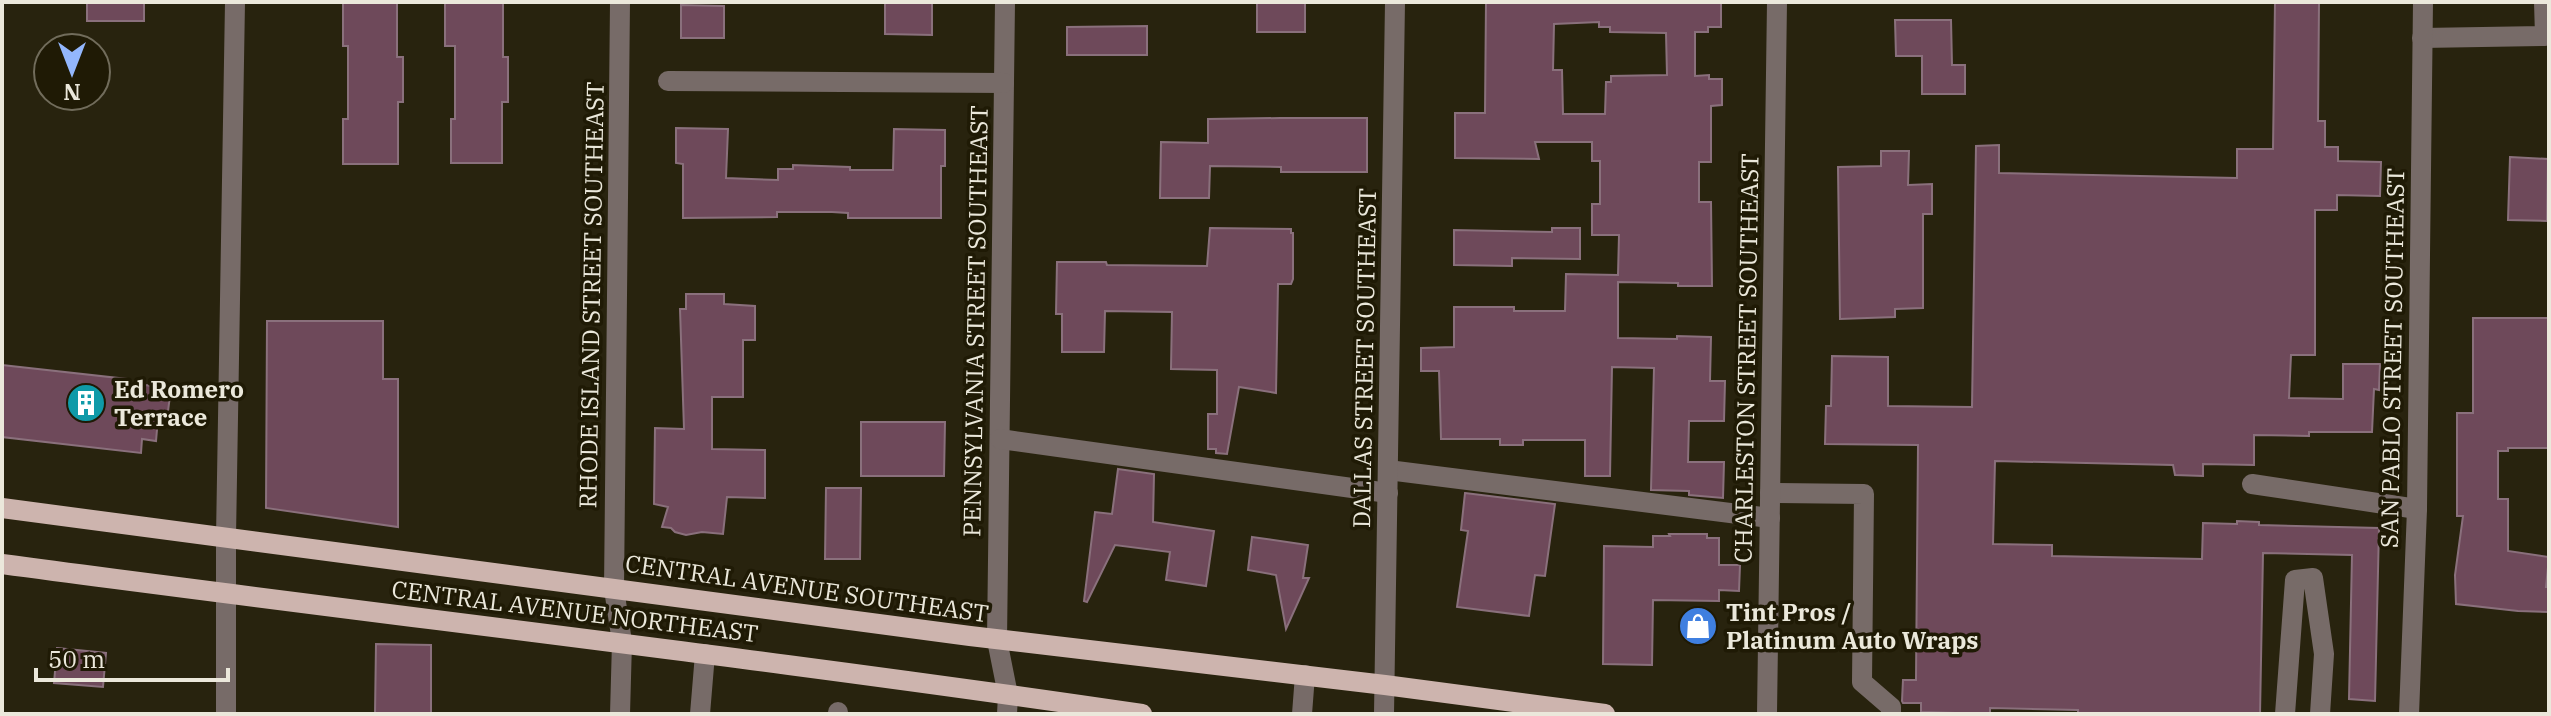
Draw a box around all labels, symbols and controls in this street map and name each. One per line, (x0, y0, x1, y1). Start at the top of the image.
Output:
north arrow (32, 32, 112, 112)
text: N (63, 78, 81, 107)
street label: RHODE ISLAND STREET SOUTHEAST (571, 81, 611, 509)
street label: PENNSYLVANIA STREET SOUTHEAST (955, 105, 995, 537)
street label: CHARLESTON STREET SOUTHEAST (1726, 153, 1766, 563)
street label: SAN PABLO STREET SOUTHEAST (2373, 168, 2411, 548)
street label: DALLAS STREET SOUTHEAST (1345, 188, 1383, 528)
place label: Ed Romero Terrace (114, 373, 244, 433)
building icon: Ed Romero Terrace (65, 382, 107, 424)
street label: CENTRAL AVENUE SOUTHEAST (623, 547, 991, 629)
street label: CENTRAL AVENUE NORTHEAST (390, 573, 760, 649)
place label: Tint Pros / Platinum Auto Wraps (1726, 596, 1979, 656)
shop icon: Tint Pros / Platinum Auto Wraps (1677, 605, 1719, 647)
scale bar (36, 632, 228, 682)
text: 50 m (48, 643, 105, 675)

